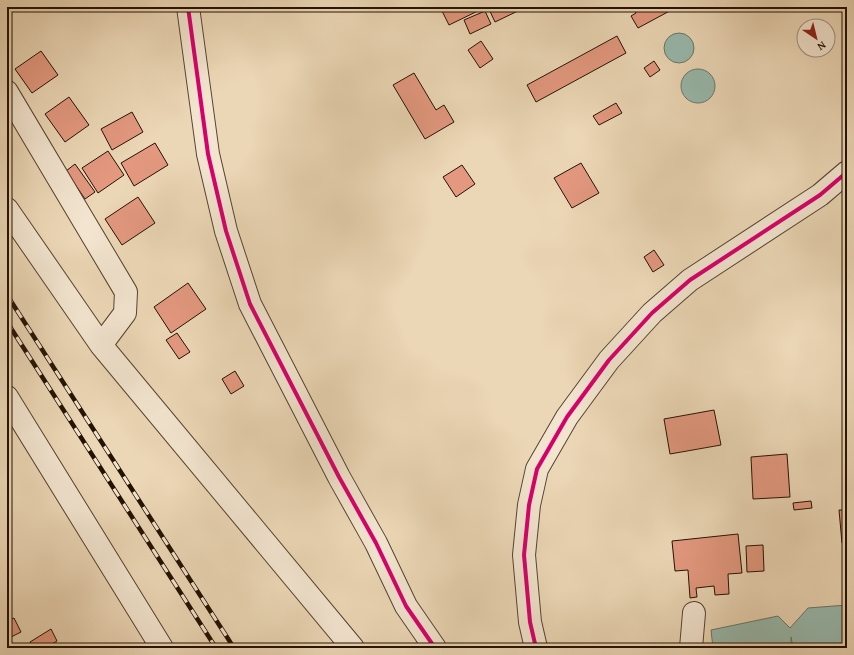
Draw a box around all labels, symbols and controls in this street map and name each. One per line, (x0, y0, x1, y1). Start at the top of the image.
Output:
north arrow (796, 18, 836, 58)
text: N (814, 38, 829, 55)

